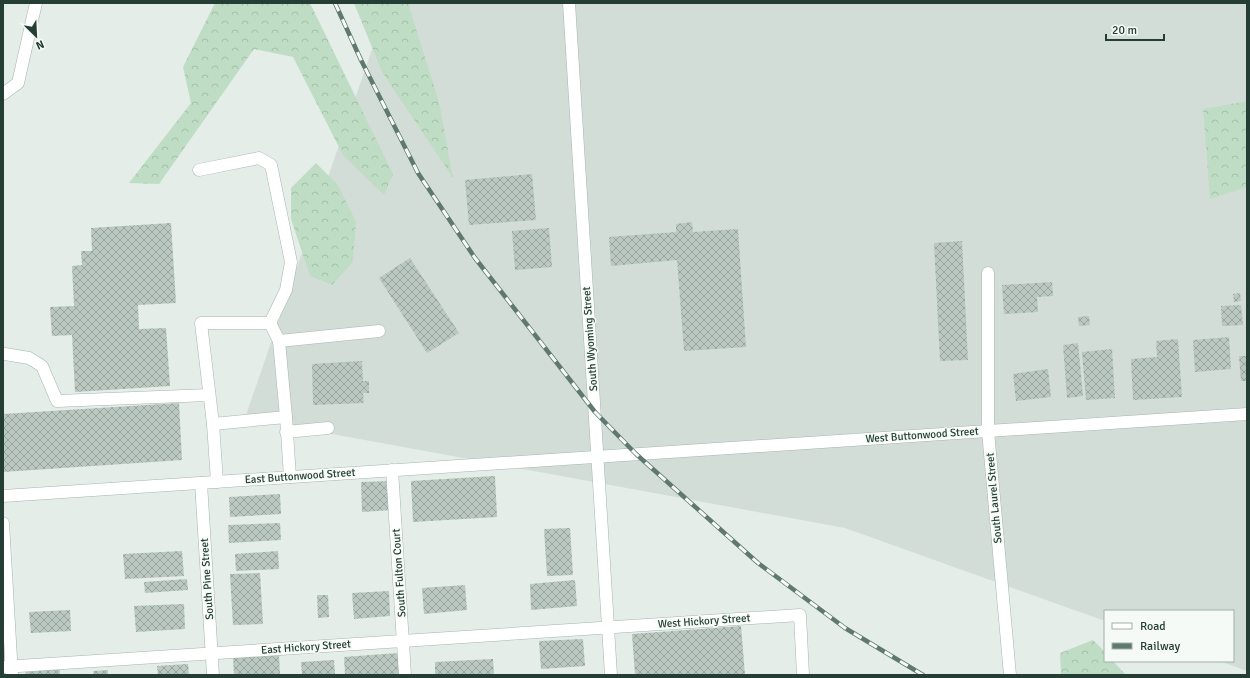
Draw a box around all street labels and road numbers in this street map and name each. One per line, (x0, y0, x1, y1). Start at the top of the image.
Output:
street label: South Wyoming Street (580, 286, 600, 392)
street label: West Buttonwood Street (865, 425, 979, 445)
street label: South Laurel Street (984, 452, 1004, 544)
street label: East Buttonwood Street (244, 466, 356, 486)
street label: South Fulton Court (389, 528, 409, 618)
street label: South Pine Street (198, 538, 216, 620)
street label: West Hickory Street (657, 611, 751, 631)
street label: East Hickory Street (261, 637, 351, 657)

